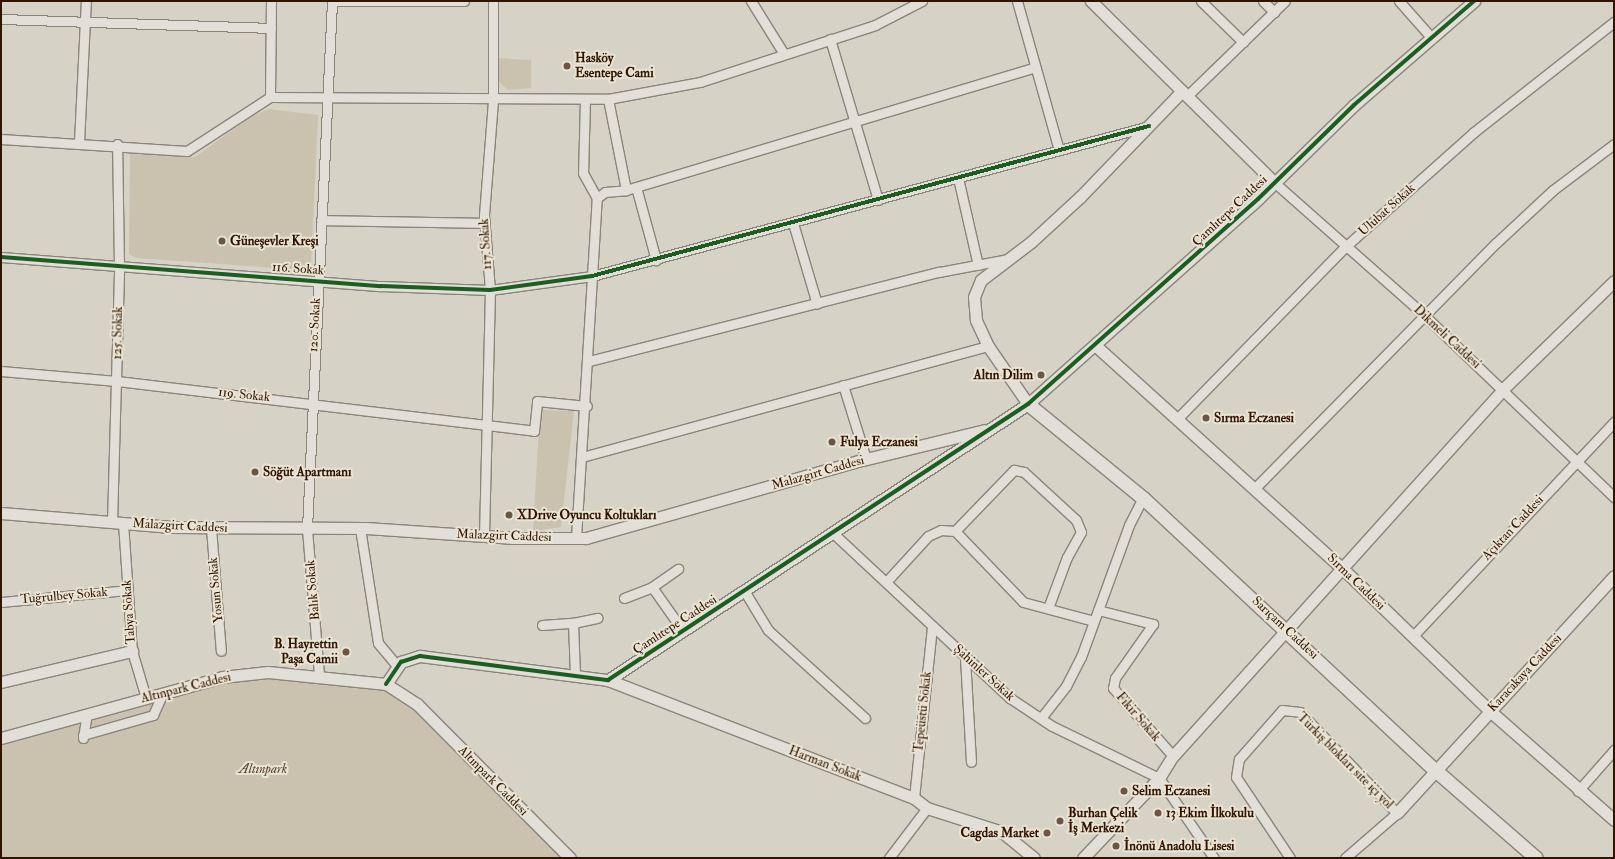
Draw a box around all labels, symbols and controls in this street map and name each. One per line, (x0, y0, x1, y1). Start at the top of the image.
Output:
place label: Hasköy Esentepe Cami (575, 51, 654, 82)
marker: Hasköy Esentepe Cami (562, 61, 572, 71)
street label: Çamlıtepe Caddesi (1189, 172, 1271, 250)
street label: Ulubat Sokak (1356, 181, 1418, 239)
street label: 117. Sokak (476, 218, 496, 270)
place label: Güneşevler Kreşi (230, 233, 319, 249)
marker: Güneşevler Kreşi (217, 236, 227, 246)
street label: 116. Sokak (271, 259, 325, 279)
street label: 120. Sokak (306, 297, 324, 353)
street label: Dikmeli Caddesi (1410, 302, 1484, 372)
street label: 125. Sokak (110, 306, 126, 360)
place label: Altın Dilim (973, 367, 1033, 383)
marker: Altın Dilim (1036, 370, 1046, 380)
street label: 119. Sokak (217, 385, 271, 405)
place label: Sırma Eczanesi (1214, 410, 1294, 426)
marker: Sırma Eczanesi (1201, 413, 1211, 423)
place label: Fulya Eczanesi (840, 434, 918, 450)
marker: Fulya Eczanesi (827, 437, 837, 447)
street label: Malazgirt Caddesi (770, 452, 866, 494)
place label: Söğüt Apartmanı (263, 464, 351, 480)
marker: Söğüt Apartmanı (250, 467, 260, 477)
street label: Açıktan Caddesi (1479, 492, 1547, 564)
place label: XDrive Oyuncu Koltukları (517, 507, 656, 523)
marker: XDrive Oyuncu Koltukları (504, 510, 514, 520)
street label: Malazgirt Caddesi (132, 516, 228, 536)
street label: Malazgirt Caddesi (456, 527, 552, 545)
street label: Sırma Caddesi (1324, 550, 1388, 614)
street label: Yosun Sokak (205, 557, 227, 623)
street label: Balık Sokak (303, 559, 323, 621)
street label: Tabya Sokak (119, 579, 139, 645)
street label: Tuğrulbey Sokak (20, 584, 108, 608)
street label: Çamlıtepe Caddesi (630, 592, 720, 658)
street label: Sarıçam Caddesi (1249, 593, 1321, 663)
street label: Karacakaya Caddesi (1485, 631, 1565, 715)
place label: B. Hayrettin Paşa Camii (274, 637, 338, 668)
street label: Şahinler Sokak (950, 641, 1018, 705)
marker: B. Hayrettin Paşa Camii (341, 647, 351, 657)
street label: Altınpark Caddesi (139, 669, 233, 707)
street label: Tepeüstü Sokak (911, 671, 935, 753)
street label: Fikir Sokak (1112, 689, 1164, 745)
street label: Türkiş blokları site içi yol (1294, 710, 1396, 812)
street label: Altınpark Caddesi (455, 743, 531, 819)
street label: Harman Sokak (786, 743, 864, 785)
park label: Altınpark (239, 761, 287, 777)
place label: Selim Eczanesi (1132, 783, 1211, 799)
marker: Selim Eczanesi (1119, 786, 1129, 796)
place label: 13 Ekim İlkokulu (1166, 805, 1254, 821)
place label: Burhan Çelik İş Merkezi (1068, 806, 1138, 837)
marker: 13 Ekim İlkokulu (1153, 808, 1163, 818)
marker: Burhan Çelik İş Merkezi (1055, 816, 1065, 826)
place label: Cagdas Market (961, 825, 1039, 841)
marker: Cagdas Market (1042, 828, 1052, 838)
place label: İnönü Anadolu Lisesi (1124, 838, 1235, 854)
marker: İnönü Anadolu Lisesi (1111, 841, 1121, 851)

